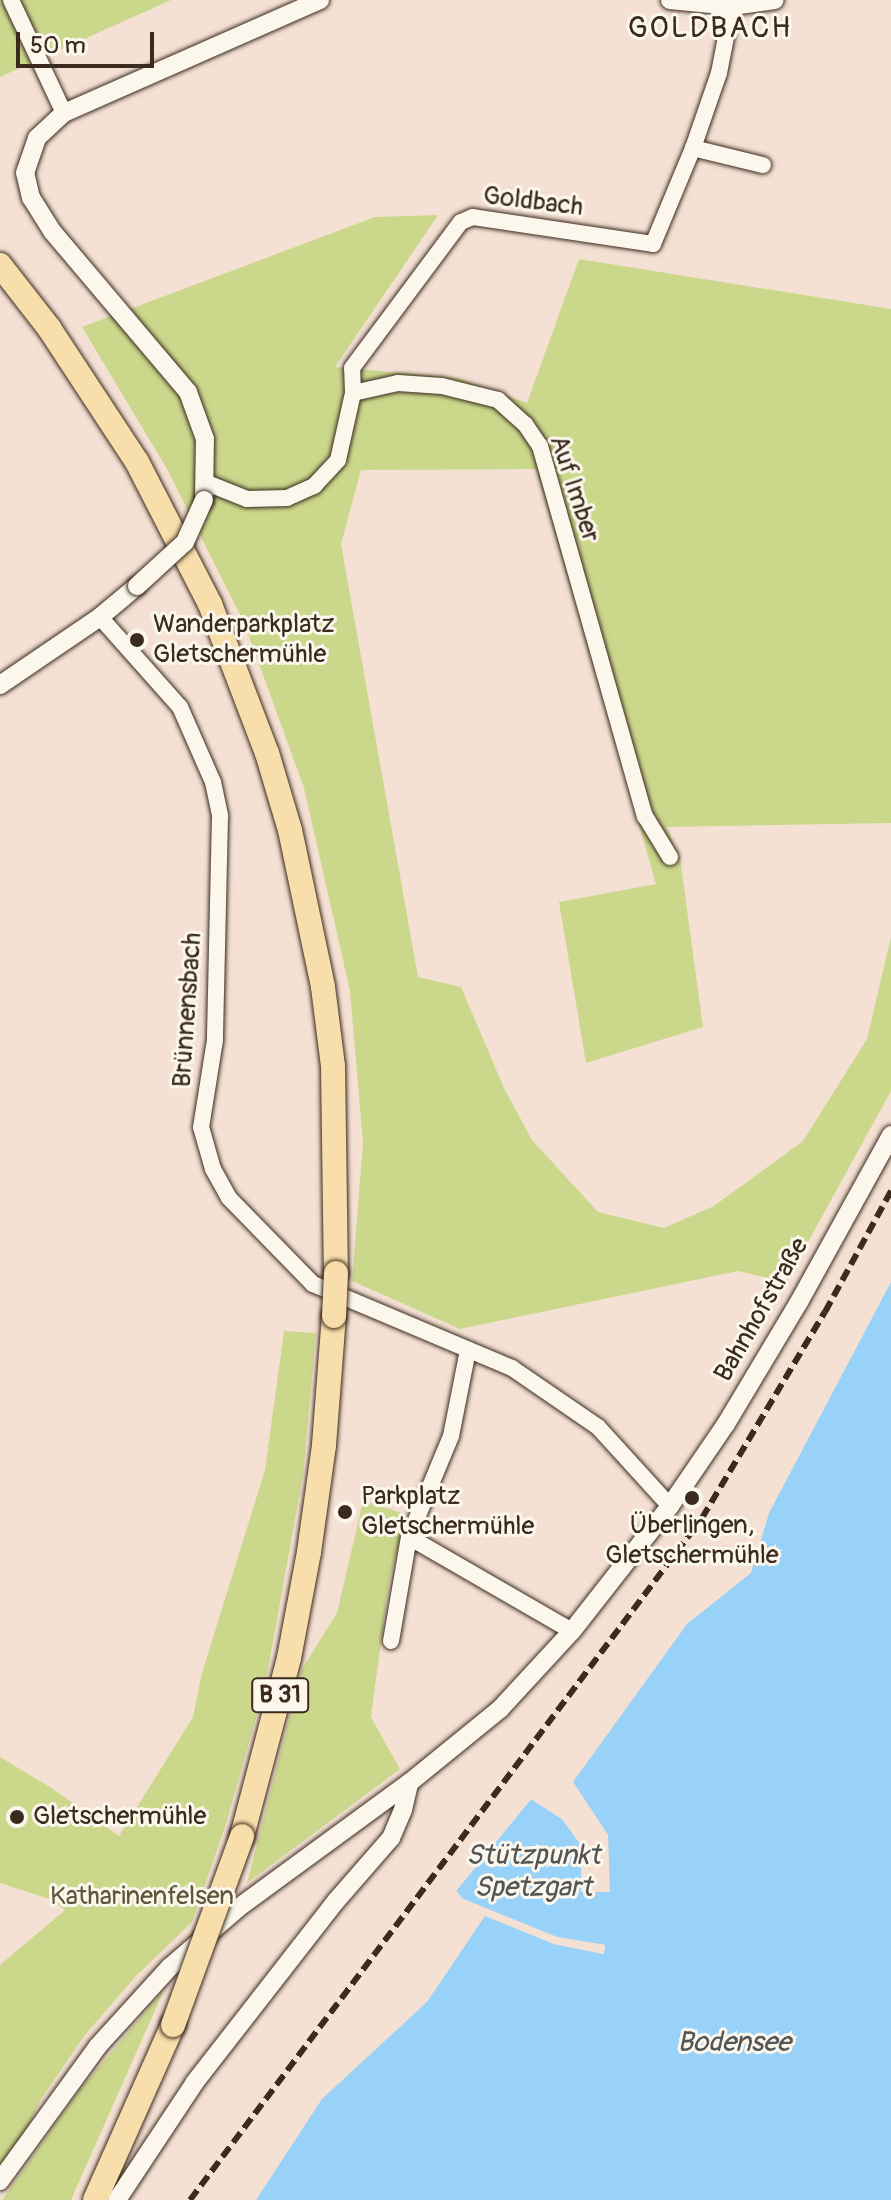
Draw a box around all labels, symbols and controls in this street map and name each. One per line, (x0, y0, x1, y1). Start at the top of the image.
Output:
district label: GOLDBACH (628, 10, 792, 46)
scale bar (20, 16, 158, 66)
text: 50 m (30, 31, 86, 60)
street label: Goldbach (481, 180, 585, 224)
street label: Auf Imber (542, 432, 606, 546)
place label: Wanderparkplatz Gletschermühle (153, 609, 335, 670)
marker: Wanderparkplatz Gletschermühle (128, 631, 146, 649)
street label: Brünnensbach (167, 931, 209, 1089)
street label: Bahnhofstraße (708, 1233, 816, 1387)
place label: Parkplatz Gletschermühle (361, 1481, 534, 1542)
marker: Überlingen, Gletschermühle (683, 1489, 701, 1507)
marker: Parkplatz Gletschermühle (336, 1503, 354, 1521)
place label: Überlingen, Gletschermühle (605, 1510, 779, 1572)
road number: B 31 (250, 1675, 310, 1715)
place label: Gletschermühle (33, 1801, 206, 1833)
marker: Gletschermühle (8, 1808, 26, 1826)
water label: Stützpunkt Spetzgart (466, 1839, 600, 1905)
park label: Katharinenfelsen (50, 1881, 234, 1913)
water label: Bodensee (677, 2026, 791, 2060)

